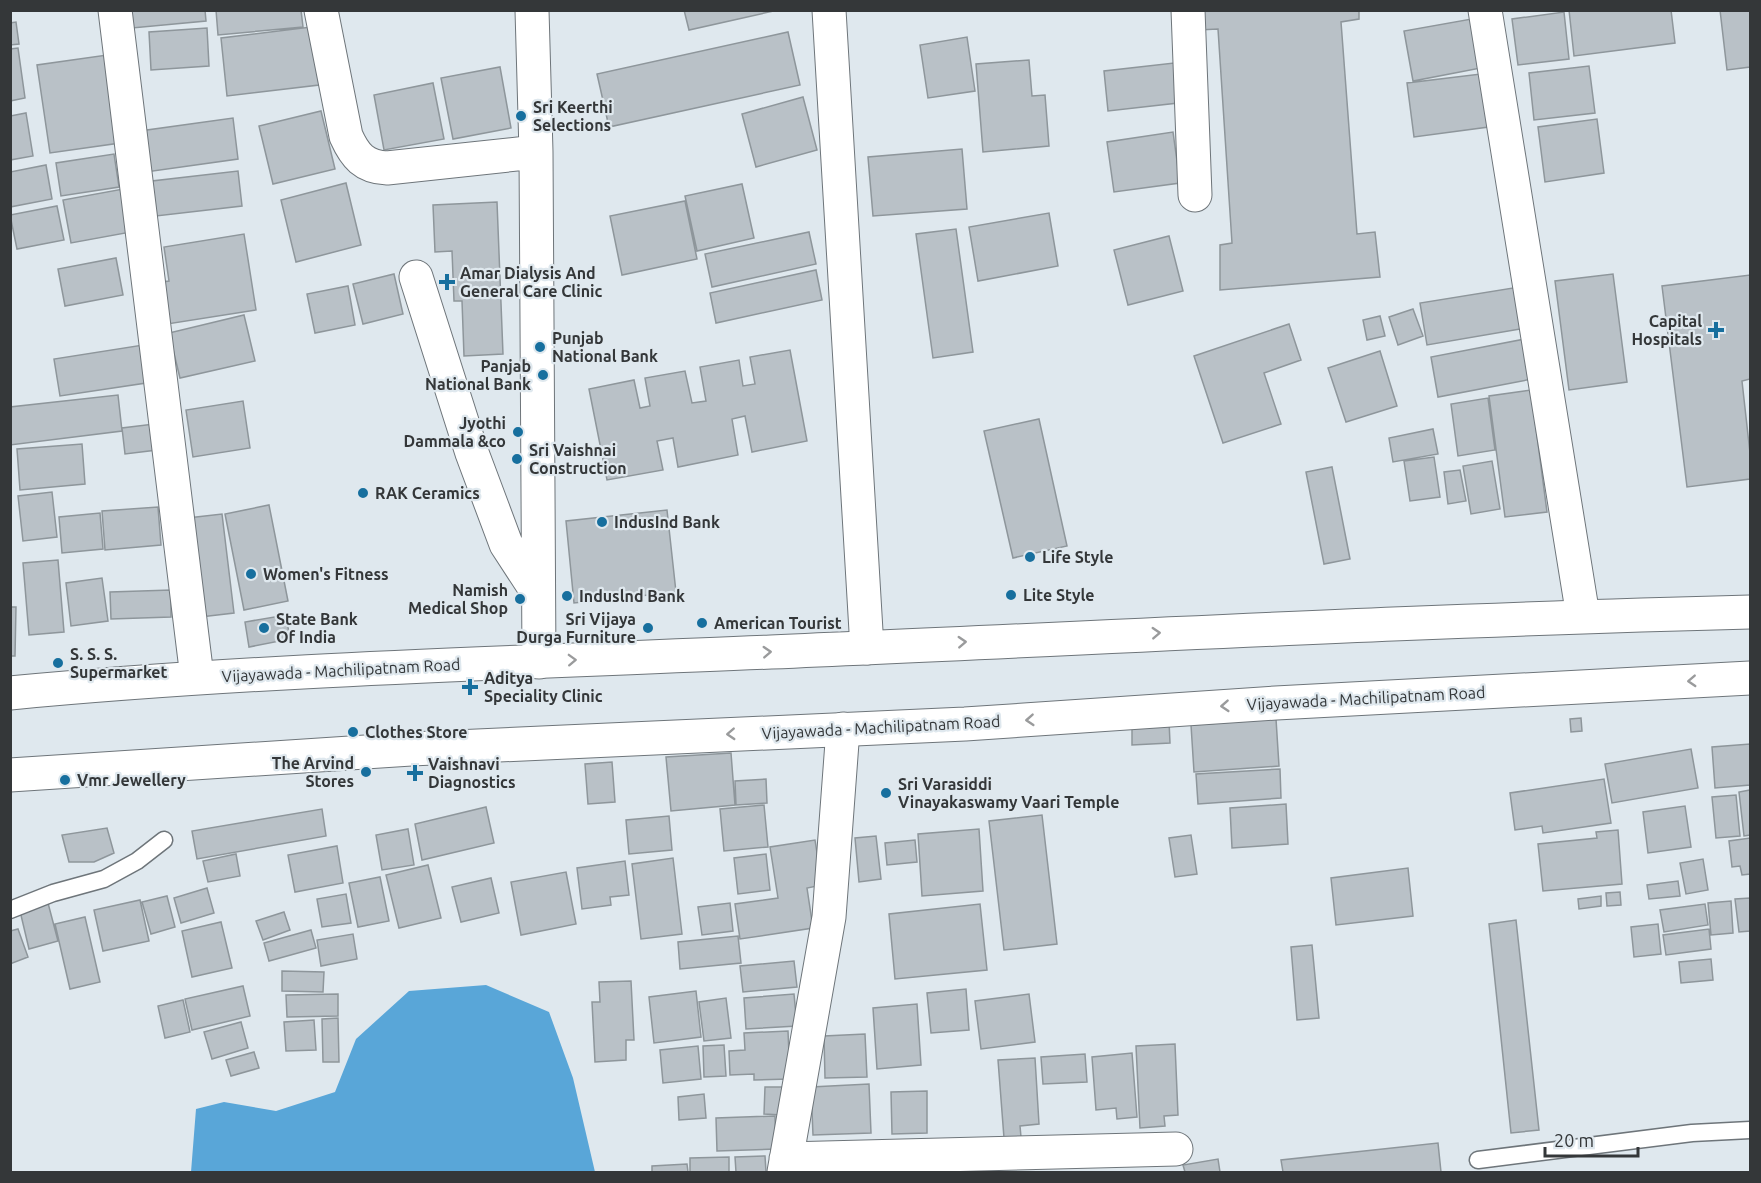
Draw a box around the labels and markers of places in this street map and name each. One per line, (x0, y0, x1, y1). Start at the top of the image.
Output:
place label: Sri Keerthi Selections (533, 98, 613, 134)
marker: Sri Keerthi Selections (514, 109, 528, 123)
place label: Amar Dialysis And General Care Clinic (460, 264, 602, 300)
marker: Amar Dialysis And General Care Clinic (438, 273, 456, 291)
place label: Capital Hospitals (1631, 312, 1702, 348)
marker: Capital Hospitals (1707, 321, 1725, 339)
place label: Punjab National Bank (552, 329, 658, 365)
marker: Punjab National Bank (533, 340, 547, 354)
place label: Panjab National Bank (425, 357, 531, 393)
marker: Panjab National Bank (536, 368, 550, 382)
place label: Jyothi Dammala &co (404, 414, 506, 450)
marker: Jyothi Dammala &co (511, 425, 525, 439)
place label: Sri Vaishnai Construction (529, 441, 627, 477)
marker: Sri Vaishnai Construction (510, 452, 524, 466)
place label: RAK Ceramics (375, 484, 480, 502)
marker: RAK Ceramics (356, 486, 370, 500)
place label: IndusInd Bank (614, 513, 720, 531)
marker: IndusInd Bank (595, 515, 609, 529)
place label: Life Style (1042, 548, 1113, 566)
marker: Life Style (1023, 550, 1037, 564)
place label: Women's Fitness (263, 565, 389, 583)
marker: Women's Fitness (244, 567, 258, 581)
place label: Namish Medical Shop (408, 581, 508, 617)
place label: Lite Style (1023, 586, 1095, 604)
place label: Induslnd Bank (579, 587, 685, 605)
marker: Lite Style (1004, 588, 1018, 602)
marker: Induslnd Bank (560, 589, 574, 603)
marker: Namish Medical Shop (513, 592, 527, 606)
place label: State Bank Of India (276, 610, 358, 646)
place label: Sri Vijaya Durga Furniture (516, 610, 636, 646)
place label: American Tourist (714, 614, 842, 632)
marker: American Tourist (695, 616, 709, 630)
marker: State Bank Of India (257, 621, 271, 635)
marker: Sri Vijaya Durga Furniture (641, 621, 655, 635)
place label: S. S. S. Supermarket (70, 645, 168, 681)
marker: S. S. S. Supermarket (51, 656, 65, 670)
place label: Aditya Speciality Clinic (484, 669, 603, 705)
marker: Aditya Speciality Clinic (461, 678, 479, 696)
place label: Clothes Store (365, 723, 468, 741)
marker: Clothes Store (346, 725, 360, 739)
place label: The Arvind Stores (272, 754, 354, 790)
place label: Vaishnavi Diagnostics (428, 755, 516, 791)
marker: Vaishnavi Diagnostics (406, 764, 424, 782)
marker: The Arvind Stores (359, 765, 373, 779)
place label: Vmr Jewellery (77, 771, 186, 789)
marker: Vmr Jewellery (58, 773, 72, 787)
place label: Sri Varasiddi Vinayakaswamy Vaari Temple (898, 775, 1119, 811)
marker: Sri Varasiddi Vinayakaswamy Vaari Temple (879, 786, 893, 800)

